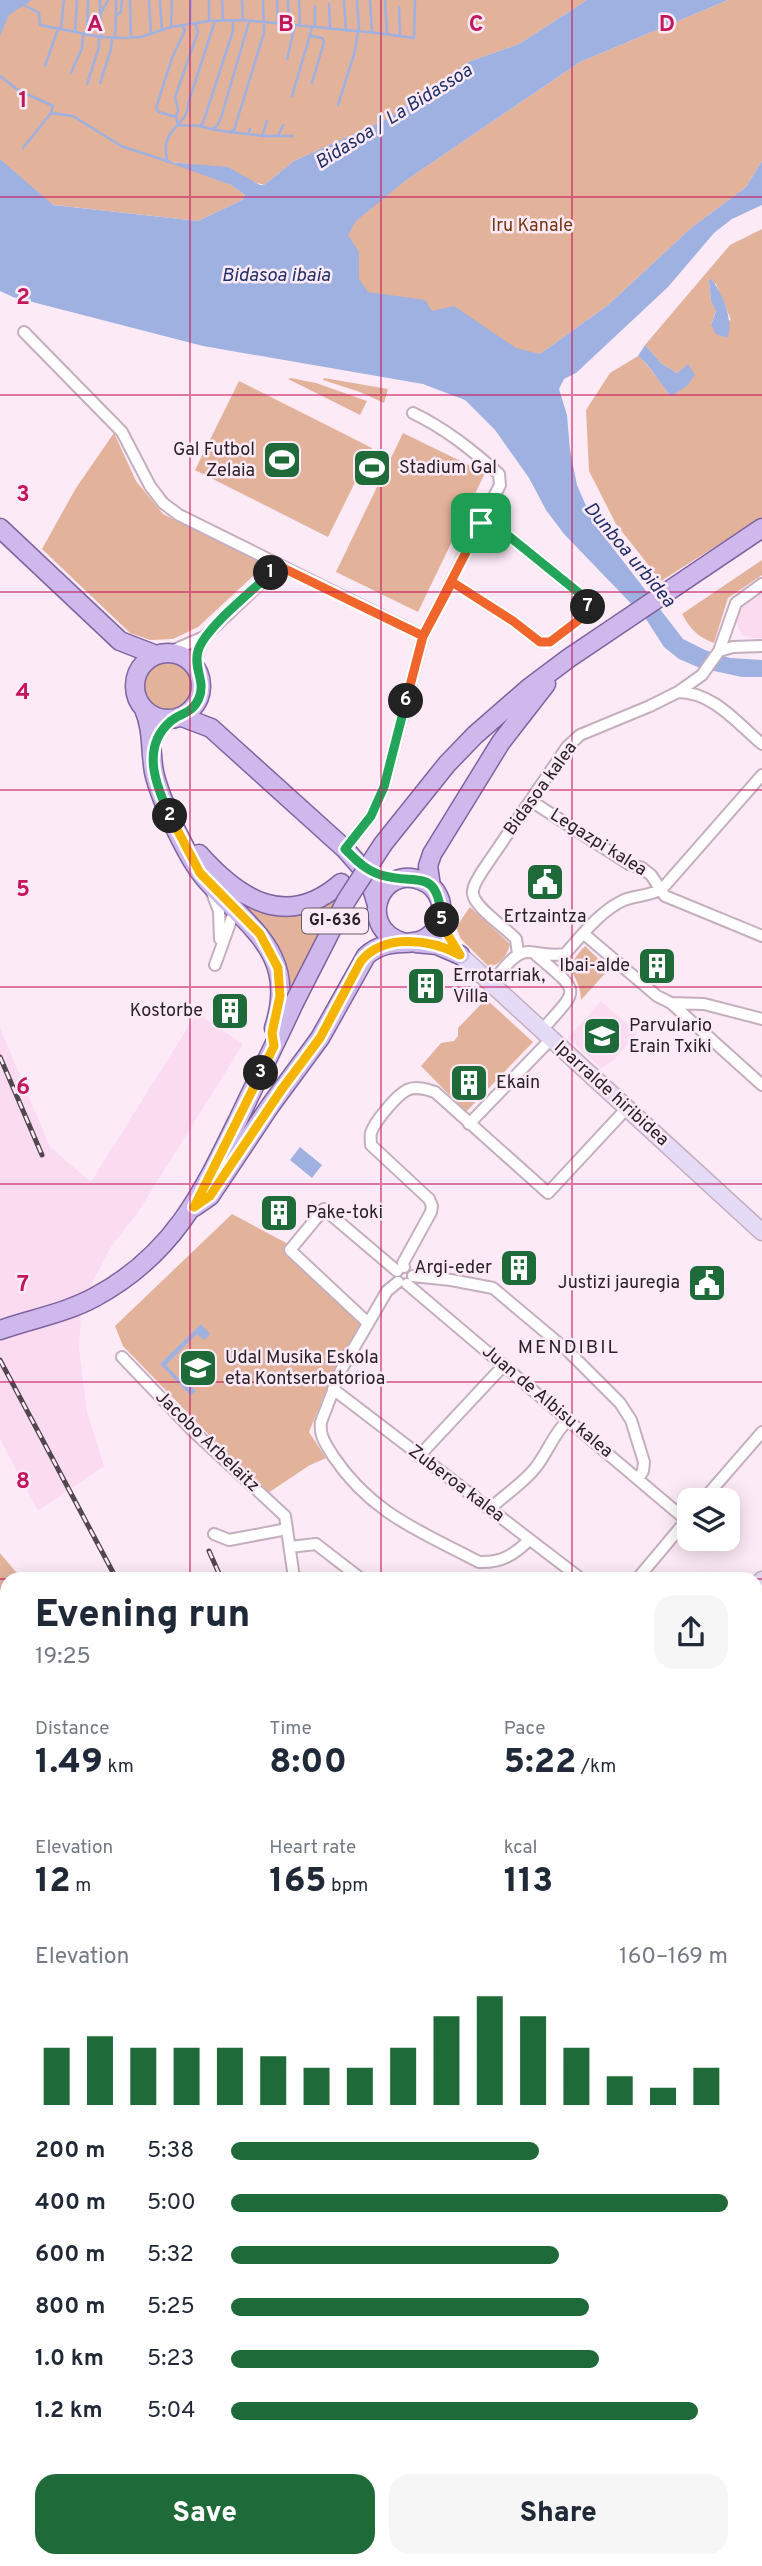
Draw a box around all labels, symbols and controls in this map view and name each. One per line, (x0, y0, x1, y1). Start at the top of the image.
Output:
text: A (87, 11, 103, 40)
text: B (278, 11, 294, 40)
text: C (469, 11, 483, 40)
text: D (659, 11, 675, 40)
water label: Bidasoa / La Bidassoa (311, 59, 477, 175)
text: 1 (18, 87, 28, 116)
park label: Iru Kanale (491, 215, 573, 238)
water label: Bidasoa ibaia (222, 264, 331, 288)
text: 2 (16, 284, 30, 313)
place label: Gal Futbol Zelaia (173, 439, 255, 483)
sports icon: Gal Futbol Zelaia (261, 439, 303, 481)
sports icon: Stadium Gal (351, 447, 393, 489)
place label: Stadium Gal (399, 457, 497, 480)
text: 3 (16, 481, 30, 510)
pin (451, 493, 511, 553)
water label: Dunboa urbidea (578, 497, 680, 613)
icon: arrive (462, 504, 500, 542)
pin: 1 (254, 556, 288, 590)
text: 1 (267, 560, 274, 584)
pin: 7 (570, 590, 606, 624)
text: 7 (582, 594, 593, 618)
text: 4 (16, 679, 30, 708)
pin: 6 (388, 684, 424, 718)
text: 6 (400, 688, 411, 712)
street label: Bidasoa kalea (499, 738, 583, 840)
pin: 2 (152, 798, 188, 834)
text: 2 (164, 803, 175, 827)
street label: Legazpi kalea (545, 804, 651, 882)
public building icon: Ertzaintza (524, 861, 566, 903)
text: 5 (16, 876, 30, 905)
pin: 5 (424, 902, 460, 937)
place label: Ertzaintza (504, 906, 586, 929)
text: 5 (436, 907, 447, 931)
road number: GI-636 (302, 909, 368, 934)
building icon: Ibai-alde (636, 945, 678, 987)
place label: Ibai-alde (559, 955, 630, 978)
building icon: Errotarriak, Villa (405, 965, 447, 1007)
place label: Errotarriak, Villa (453, 965, 545, 1009)
building icon: Kostorbe (209, 990, 251, 1032)
place label: Kostorbe (130, 1000, 203, 1023)
school or university icon: Parvulario Erain Txiki (581, 1015, 623, 1057)
place label: Parvulario Erain Txiki (629, 1015, 712, 1059)
street label: Iparralde hiribidea (549, 1036, 673, 1152)
pin: 3 (244, 1056, 278, 1090)
text: 3 (255, 1060, 266, 1084)
building icon: Ekain (448, 1062, 490, 1104)
place label: Ekain (496, 1072, 540, 1095)
text: 6 (16, 1074, 30, 1103)
building icon: Pake-toki (258, 1192, 300, 1234)
place label: Pake-toki (306, 1202, 383, 1225)
building icon: Argi-eder (498, 1247, 540, 1289)
place label: Argi-eder (414, 1257, 492, 1280)
public building icon: Justizi jauregia (686, 1262, 728, 1304)
text: 7 (17, 1271, 29, 1300)
place label: Justizi jauregia (558, 1272, 680, 1295)
district label: MENDIBIL (518, 1336, 620, 1360)
street label: Juan de Albisu kalea (477, 1340, 617, 1464)
school or university icon: Udal Musika Eskola eta Kontserbatorioa (177, 1347, 219, 1389)
place label: Udal Musika Eskola eta Kontserbatorioa (225, 1347, 385, 1391)
street label: Jacobo Arbelaitz (150, 1386, 264, 1498)
street label: Zuberoa kalea (403, 1440, 509, 1528)
text: 8 (16, 1468, 30, 1497)
map controls (677, 1488, 740, 1551)
button: layers (677, 1488, 740, 1551)
text: Evening run (35, 1592, 250, 1641)
button: share (654, 1595, 728, 1669)
text: 19:25 (35, 1643, 91, 1672)
text: Distance (35, 1717, 110, 1741)
text: Time (269, 1717, 312, 1741)
text: Pace (504, 1717, 545, 1741)
text: 1.49 (35, 1741, 103, 1785)
text: 8:00 (269, 1741, 347, 1785)
text: 5:22 (504, 1741, 576, 1785)
text: km (103, 1755, 134, 1779)
text: /km (576, 1755, 616, 1779)
text: Elevation (35, 1836, 113, 1860)
text: Heart rate (269, 1836, 356, 1860)
text: kcal (504, 1836, 537, 1860)
text: 12 (35, 1860, 71, 1904)
text: 165 (269, 1860, 327, 1904)
text: 113 (504, 1860, 553, 1904)
text: m (71, 1874, 91, 1898)
text: bpm (327, 1874, 368, 1898)
text: Elevation (35, 1943, 130, 1972)
text: 160–169 m (619, 1943, 728, 1972)
text: 200 m (35, 2137, 105, 2166)
text: 5:38 (147, 2137, 194, 2166)
text: 400 m (35, 2189, 106, 2218)
text: 5:00 (147, 2189, 196, 2218)
text: 600 m (35, 2241, 105, 2270)
text: 5:32 (147, 2241, 194, 2270)
text: 800 m (35, 2293, 105, 2322)
text: 5:25 (147, 2293, 195, 2322)
text: 1.0 km (35, 2345, 104, 2374)
text: 5:23 (147, 2345, 194, 2374)
text: 1.2 km (35, 2397, 103, 2426)
text: 5:04 (147, 2397, 196, 2426)
button: Save (35, 2474, 375, 2554)
button: Share (389, 2474, 728, 2554)

